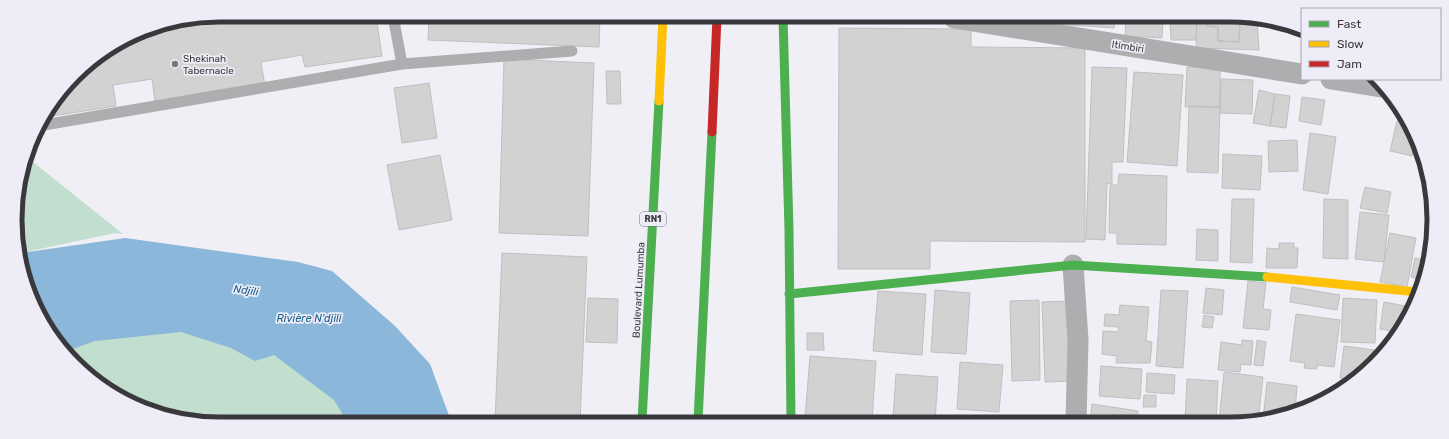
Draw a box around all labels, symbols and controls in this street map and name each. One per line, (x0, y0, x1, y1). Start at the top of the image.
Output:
legend (1301, 8, 1441, 80)
text: Fast (1337, 17, 1361, 31)
text: Slow (1337, 37, 1364, 51)
street label: Itimbiri (1111, 39, 1145, 55)
place label: Shekinah Tabernacle (183, 53, 234, 77)
text: Jam (1337, 57, 1362, 71)
marker: Shekinah Tabernacle (170, 59, 180, 69)
road number: RN1 (640, 212, 666, 226)
street label: Boulevard Lumumba (630, 242, 648, 338)
water label: Ndjili (233, 282, 260, 299)
water label: Rivière N'djili (277, 312, 342, 325)

